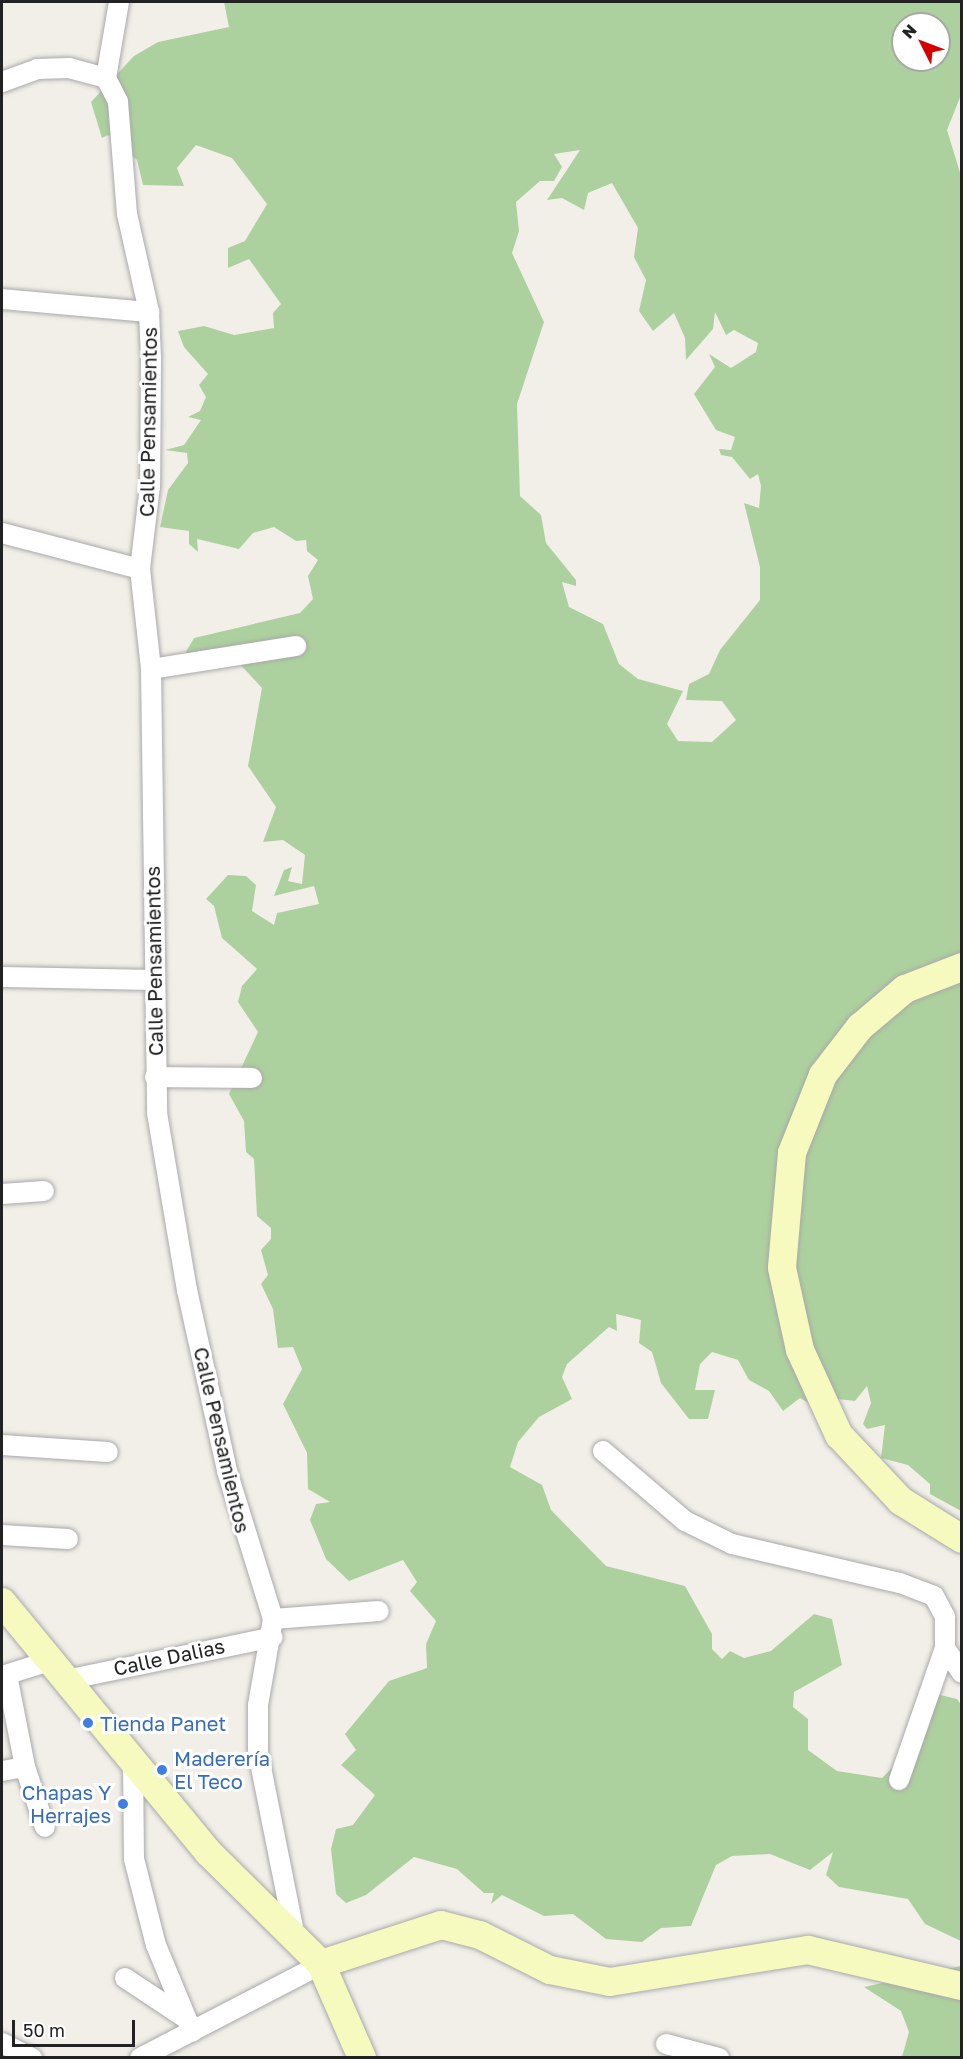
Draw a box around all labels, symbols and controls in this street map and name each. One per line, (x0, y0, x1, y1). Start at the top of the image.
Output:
north arrow (891, 12, 951, 72)
text: N (898, 20, 921, 43)
street label: Calle Pensamientos (134, 327, 162, 517)
street label: Calle Pensamientos (140, 866, 168, 1056)
street label: Calle Pensamientos (189, 1345, 255, 1535)
street label: Calle Dalias (111, 1634, 227, 1680)
place label: Tienda Panet (100, 1711, 226, 1735)
marker: Tienda Panet (81, 1716, 95, 1730)
place label: Maderería El Teco (174, 1746, 270, 1793)
marker: Maderería El Teco (155, 1763, 169, 1777)
place label: Chapas Y Herrajes (22, 1780, 111, 1827)
marker: Chapas Y Herrajes (116, 1797, 130, 1811)
scale bar (15, 2008, 138, 2046)
text: 50 m (23, 2019, 65, 2041)

